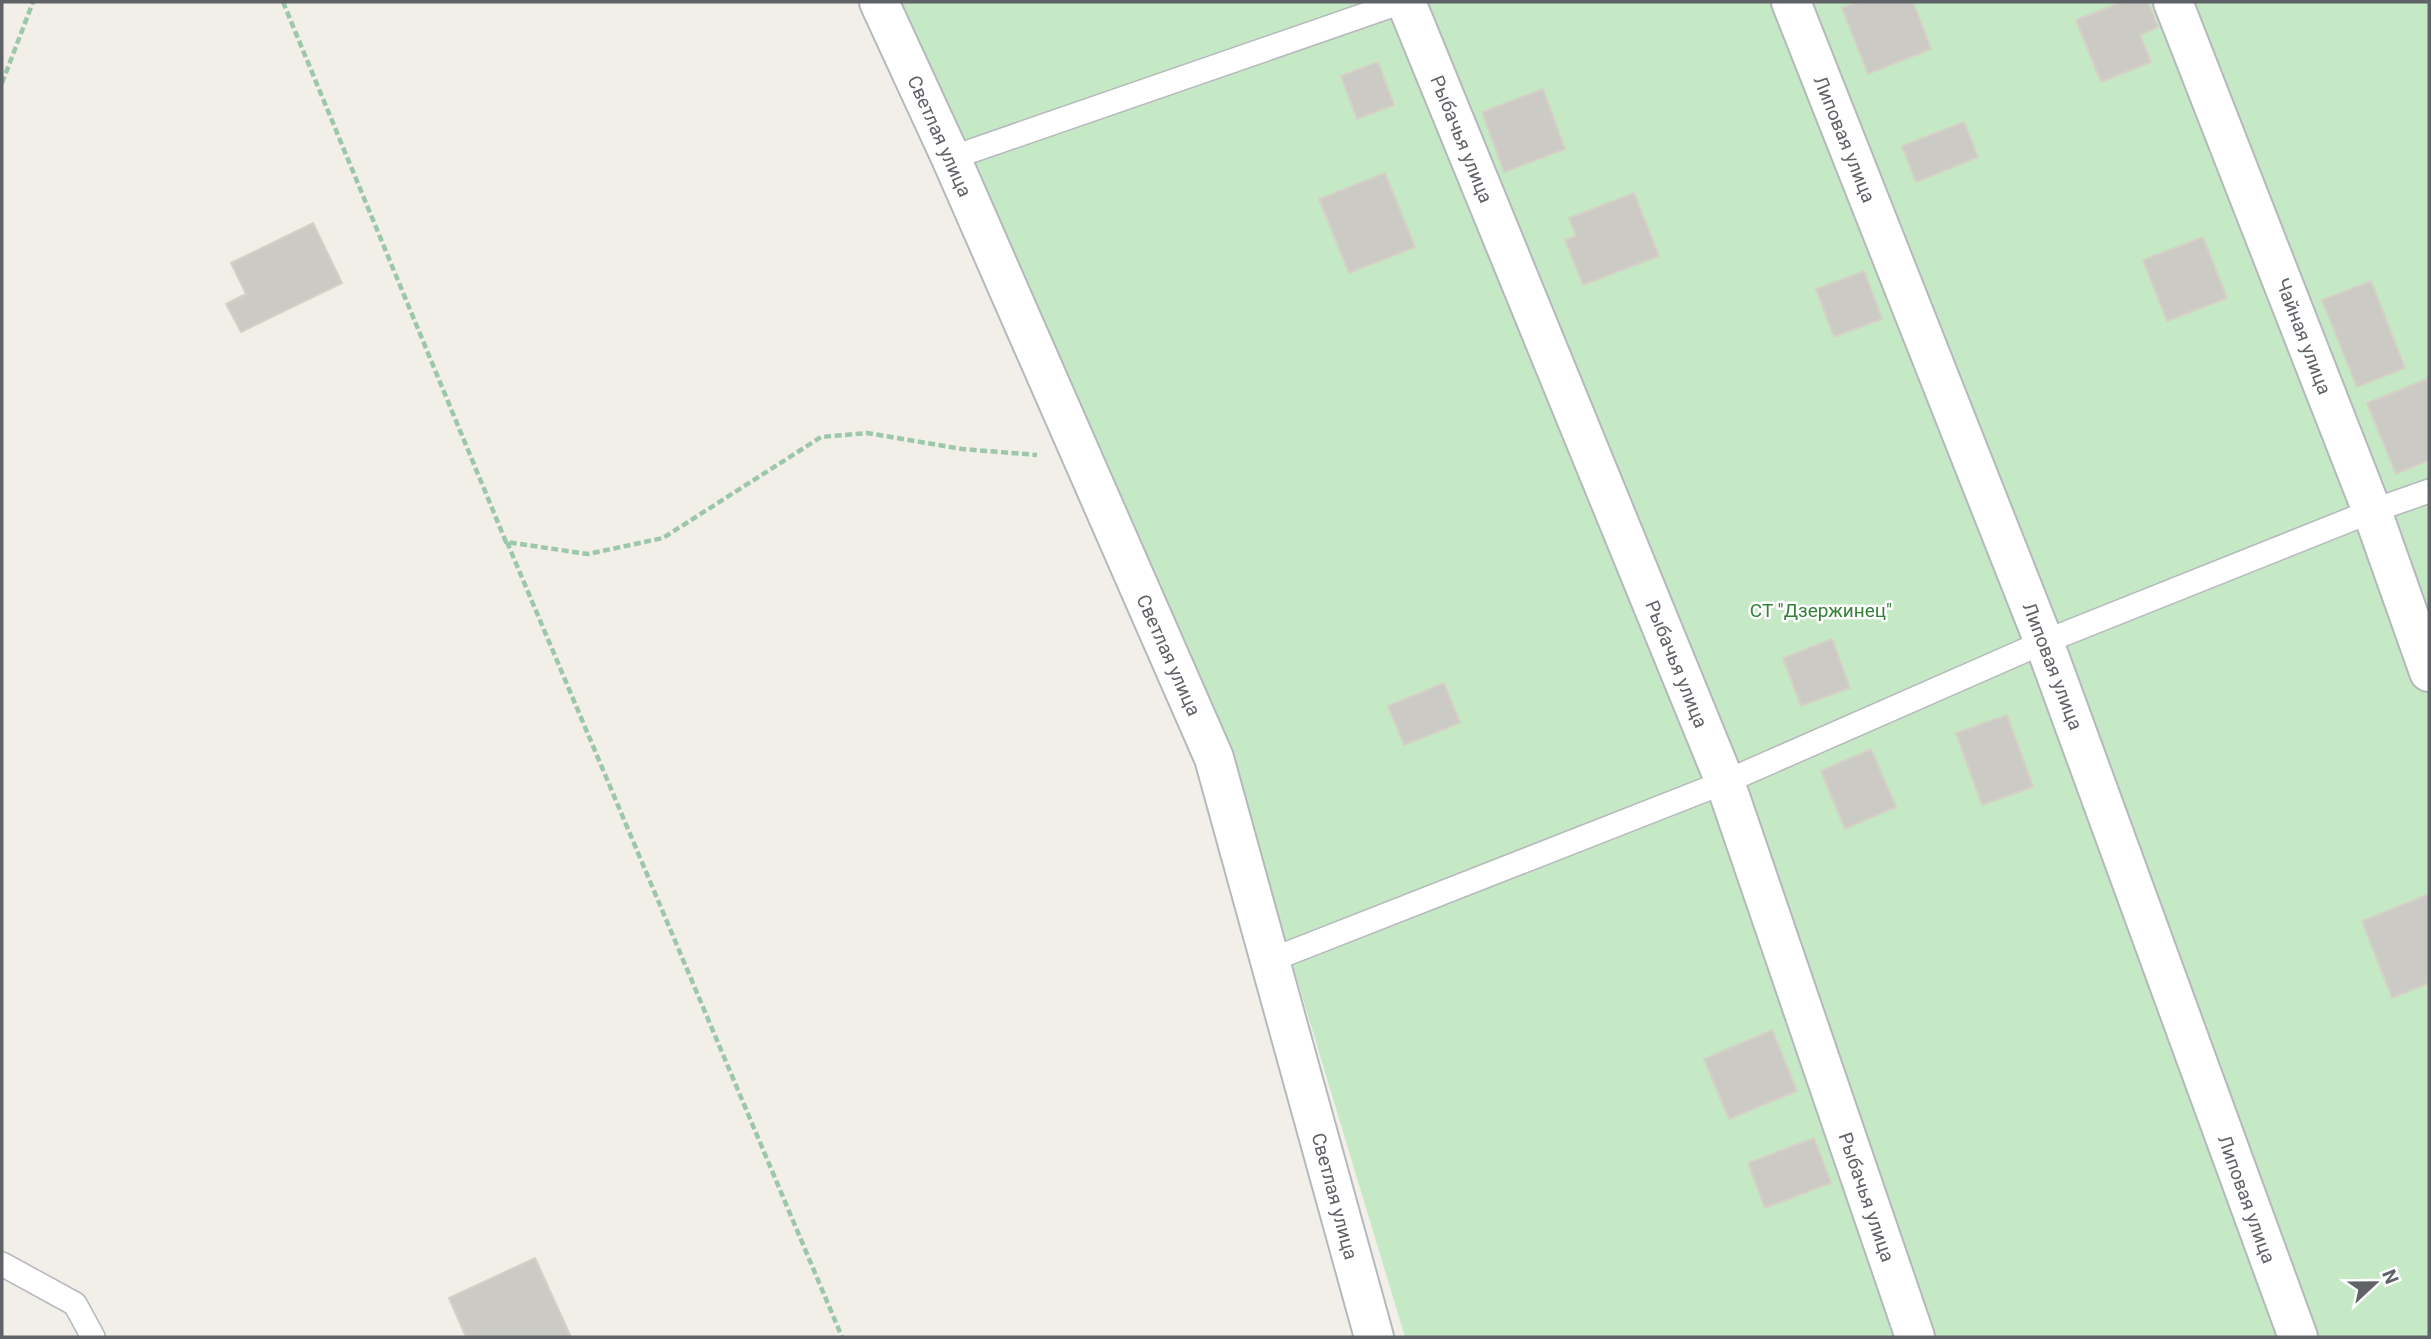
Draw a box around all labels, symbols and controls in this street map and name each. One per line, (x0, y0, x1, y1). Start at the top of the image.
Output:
street label: Светлая улица (903, 72, 977, 200)
street label: Рыбачья улица (1425, 72, 1498, 206)
street label: Липовая улица (1809, 72, 1880, 206)
street label: Чайная улица (2271, 275, 2336, 398)
street label: Светлая улица (1132, 591, 1206, 719)
street label: Рыбачья улица (1640, 597, 1713, 731)
park label: СТ "Дзержинец" (1750, 599, 1892, 622)
street label: Липовая улица (2018, 599, 2087, 733)
street label: Рыбачья улица (1834, 1129, 1899, 1265)
street label: Светлая улица (1307, 1130, 1362, 1262)
street label: Липовая улица (2213, 1132, 2280, 1266)
north arrow (2340, 1248, 2410, 1318)
text: N (2377, 1266, 2403, 1287)

